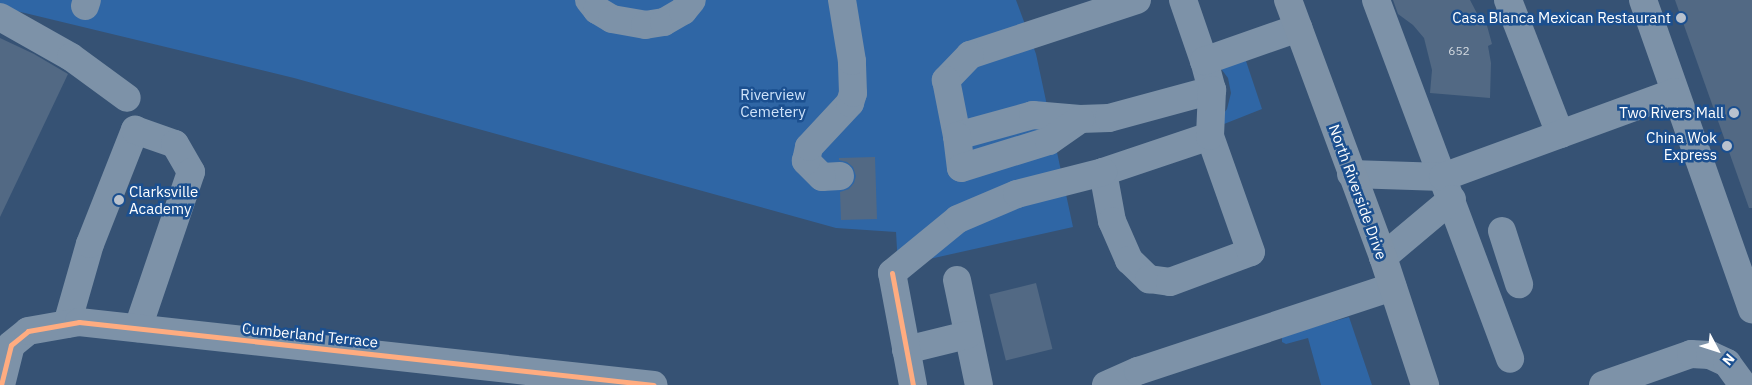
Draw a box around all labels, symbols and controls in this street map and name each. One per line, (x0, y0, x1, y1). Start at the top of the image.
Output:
place label: Casa Blanca Mexican Restaurant (1452, 9, 1671, 27)
marker: Casa Blanca Mexican Restaurant (1675, 12, 1687, 24)
house number: 652 (1448, 44, 1470, 58)
park label: Riverview Cemetery (740, 85, 806, 120)
place label: Two Rivers Mall (1619, 104, 1724, 122)
marker: Two Rivers Mall (1728, 107, 1740, 119)
street label: North Riverside Drive (1325, 122, 1391, 262)
place label: China Wok Express (1646, 128, 1717, 163)
marker: China Wok Express (1721, 140, 1733, 152)
place label: Clarksville Academy (129, 182, 198, 217)
marker: Clarksville Academy (113, 194, 125, 206)
street label: Cumberland Terrace (241, 319, 379, 351)
north arrow (1692, 325, 1742, 375)
text: N (1718, 350, 1739, 369)

